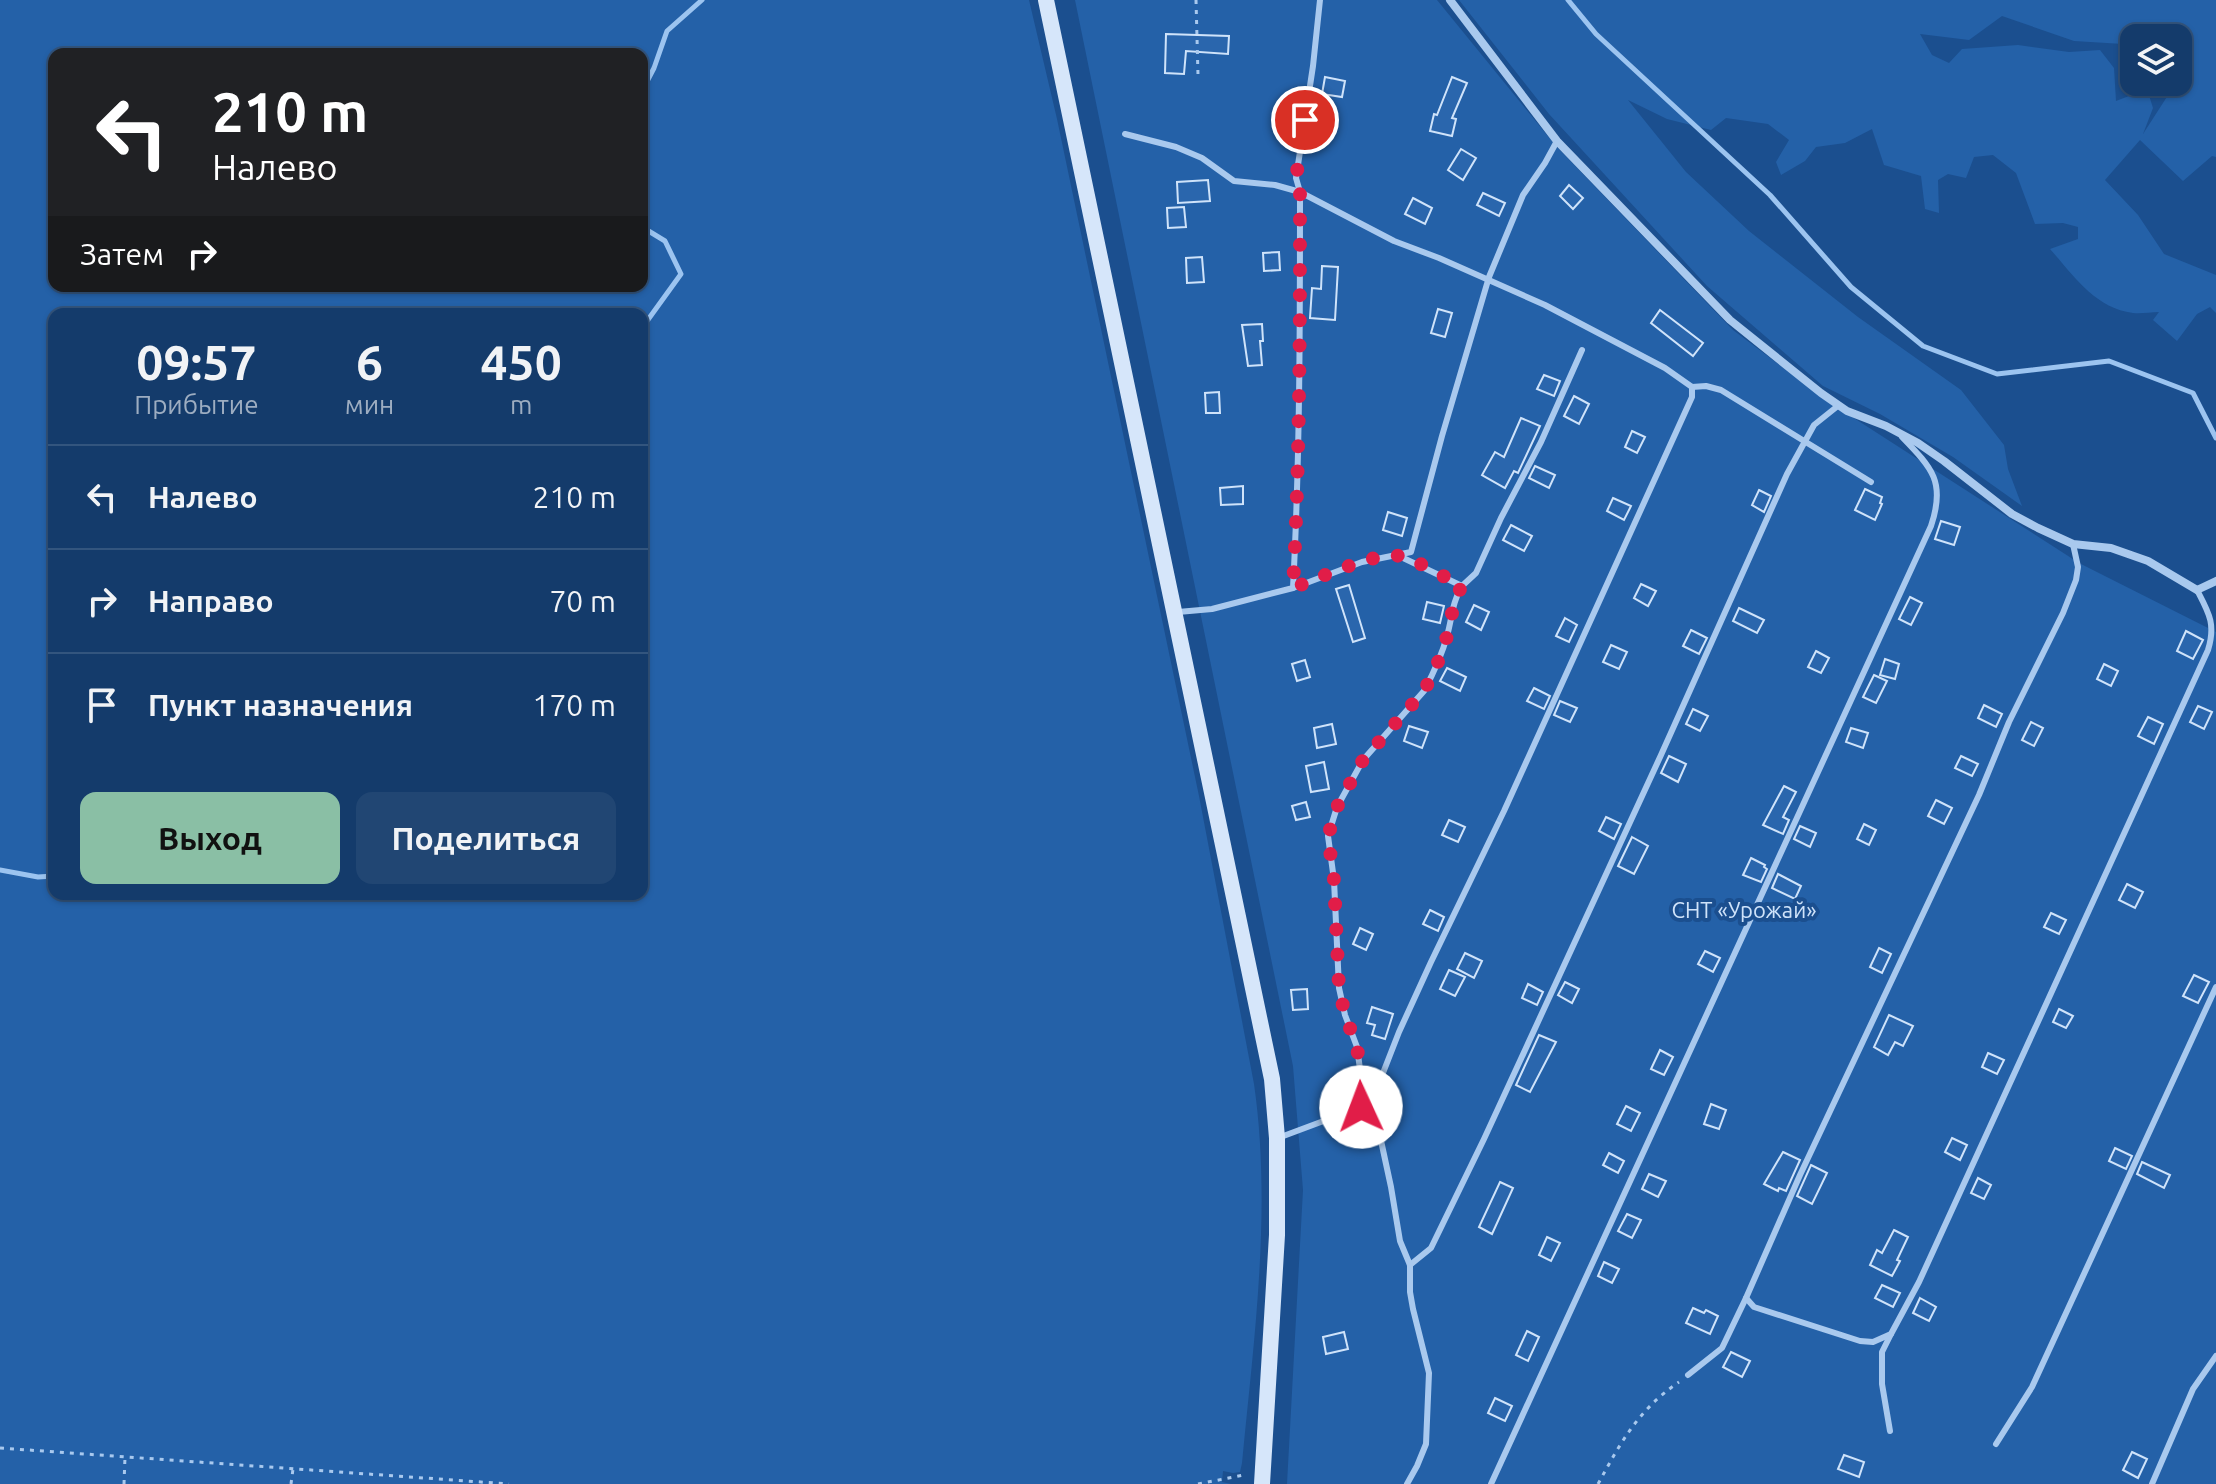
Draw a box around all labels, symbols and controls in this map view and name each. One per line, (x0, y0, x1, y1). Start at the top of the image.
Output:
map controls (2120, 24, 2192, 96)
button: layers (2120, 24, 2192, 96)
icon: left (80, 80, 184, 184)
text: 210 m (212, 80, 368, 143)
pin (1271, 86, 1339, 154)
icon: arrive (1283, 98, 1327, 142)
text: Налево (212, 146, 337, 187)
icon: right (180, 232, 224, 276)
text: Затем (80, 237, 164, 271)
text: 09:57 (136, 335, 256, 389)
text: 6 (356, 335, 383, 389)
text: 450 (481, 335, 562, 389)
text: Прибытие (134, 390, 259, 419)
text: мин (345, 390, 394, 419)
text: m (510, 390, 532, 419)
icon: left (80, 475, 124, 519)
text: Налево (148, 480, 258, 514)
text: 210 m (532, 480, 616, 514)
icon: right (80, 579, 124, 623)
text: Направо (148, 584, 274, 618)
text: 70 m (549, 584, 616, 618)
icon: arrive (80, 683, 124, 727)
text: Пункт назначения (148, 688, 413, 722)
text: 170 m (532, 688, 616, 722)
button: Выход (80, 792, 340, 884)
button: Поделиться (356, 792, 616, 884)
park label: СНТ «Урожай» (1671, 897, 1817, 922)
position arrow (1319, 1065, 1403, 1149)

